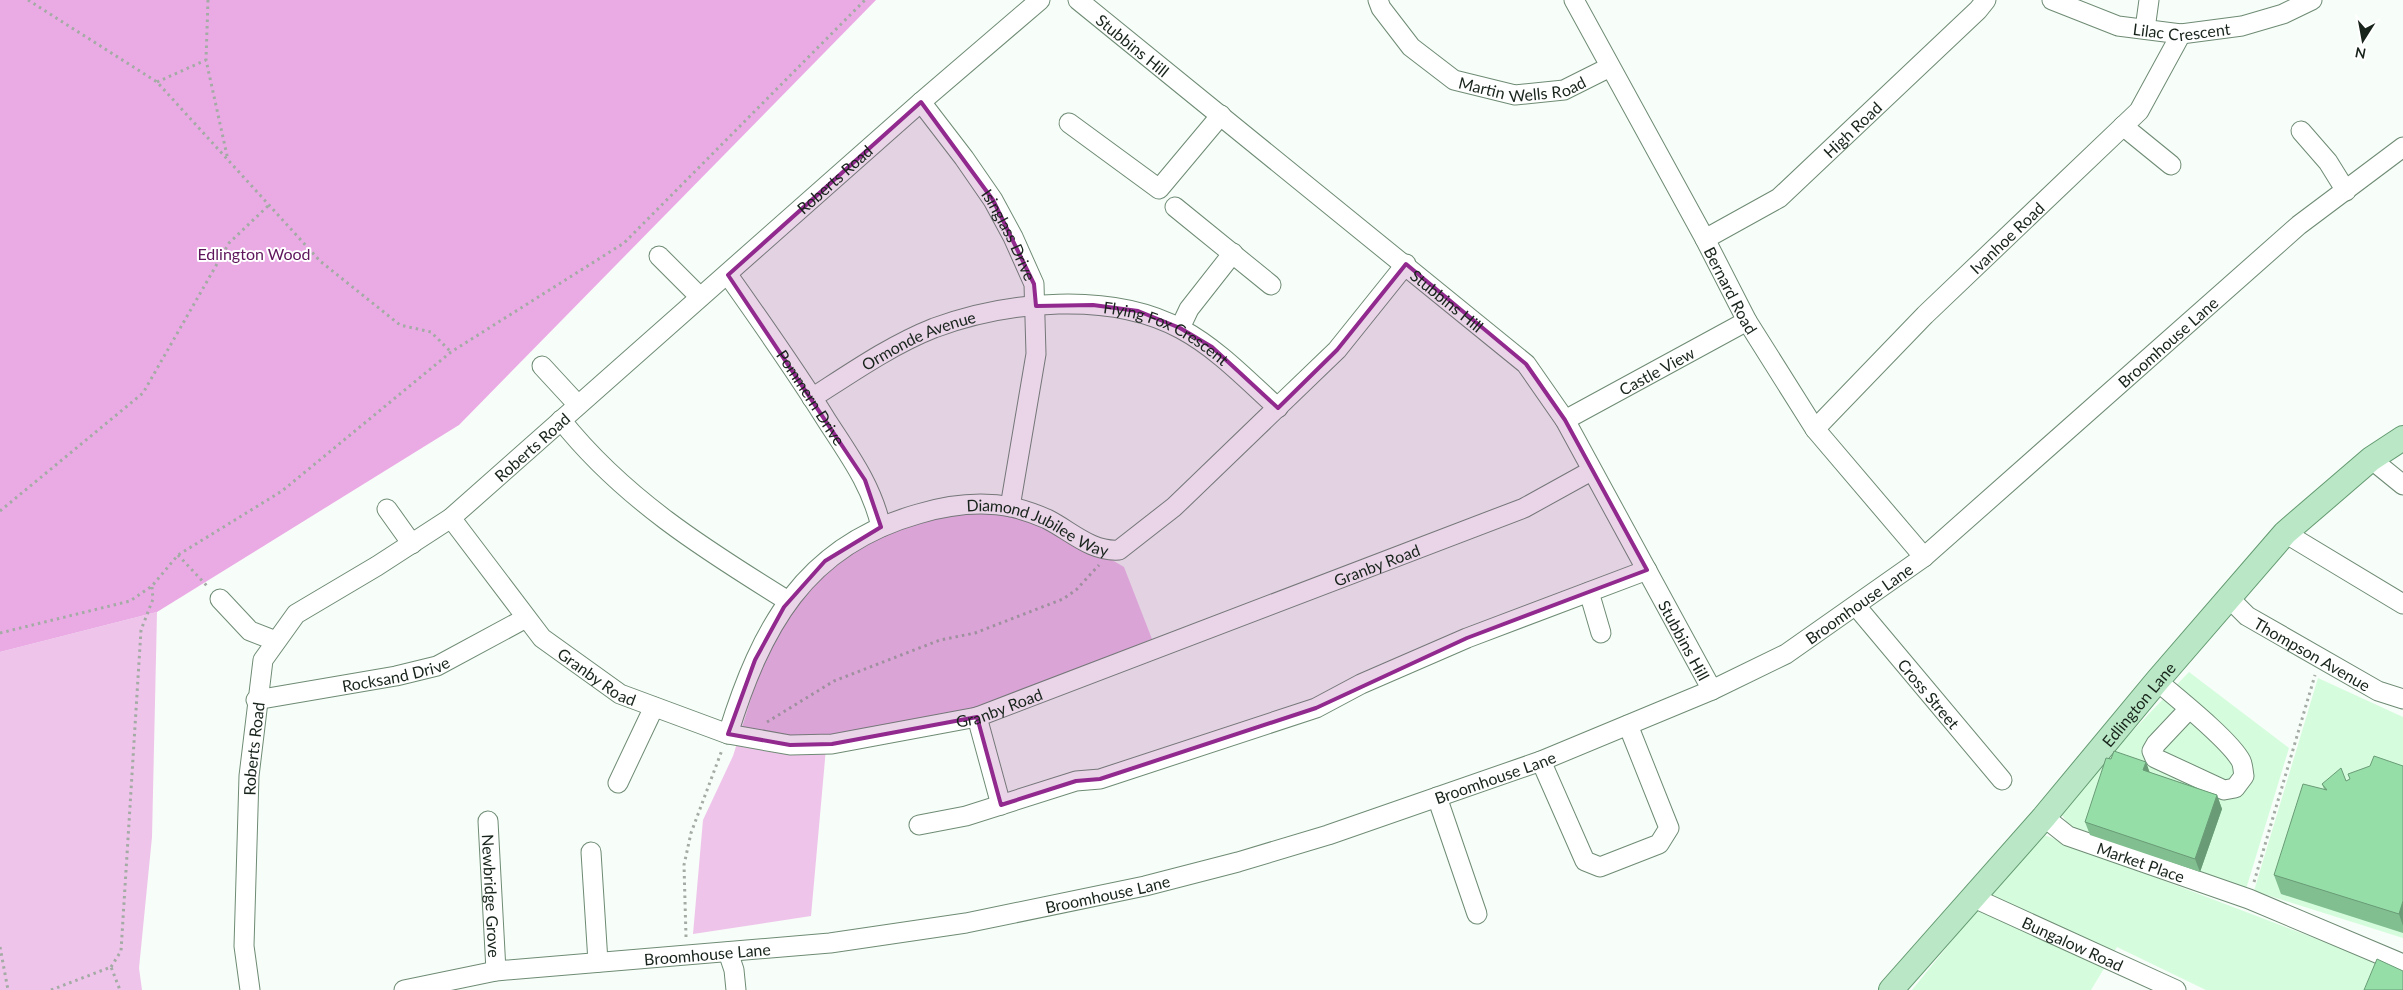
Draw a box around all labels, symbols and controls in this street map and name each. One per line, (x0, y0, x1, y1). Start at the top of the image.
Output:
street label: Stubbins Hill (1093, 10, 1173, 80)
north arrow (2338, 15, 2388, 65)
street label: Lilac Crescent (2132, 18, 2231, 44)
text: N (2354, 44, 2367, 63)
street label: Martin Wells Road (1457, 71, 1589, 105)
street label: High Road (1819, 97, 1885, 161)
street label: Roberts Road (793, 141, 876, 217)
street label: Isinglass Drive (979, 185, 1041, 283)
street label: Ivanhoe Road (1965, 198, 2048, 277)
street label: Bernard Road (1701, 243, 1762, 337)
park label: Edlington Wood (197, 244, 311, 263)
street label: Stubbins Hill (1407, 265, 1488, 335)
street label: Broomhouse Lane (2114, 292, 2221, 391)
street label: Flying Fox Crescent (1102, 297, 1233, 369)
street label: Ormonde Avenue (858, 306, 977, 374)
street label: Castle View (1615, 342, 1698, 398)
street label: Pommern Drive (773, 346, 850, 449)
street label: Roberts Road (490, 408, 573, 485)
street label: Diamond Jubilee Way (966, 495, 1111, 559)
street label: Granby Road (1331, 539, 1422, 589)
street label: Broomhouse Lane (1801, 559, 1916, 647)
street label: Stubbins Hill (1655, 597, 1714, 683)
street label: Thompson Avenue (2251, 613, 2374, 694)
street label: Granby Road (554, 643, 639, 709)
street label: Rocksand Drive (340, 652, 452, 695)
street label: Cross Street (1895, 655, 1964, 732)
street label: Edlington Lane (2097, 658, 2179, 750)
street label: Granby Road (954, 684, 1045, 730)
street label: Roberts Road (239, 701, 267, 796)
street label: Broomhouse Lane (1432, 747, 1558, 807)
street label: Newbridge Grove (479, 834, 505, 958)
street label: Market Place (2095, 837, 2187, 885)
street label: Broomhouse Lane (1043, 871, 1172, 916)
street label: Bungalow Road (2019, 912, 2127, 974)
street label: Broomhouse Lane (643, 939, 771, 968)

